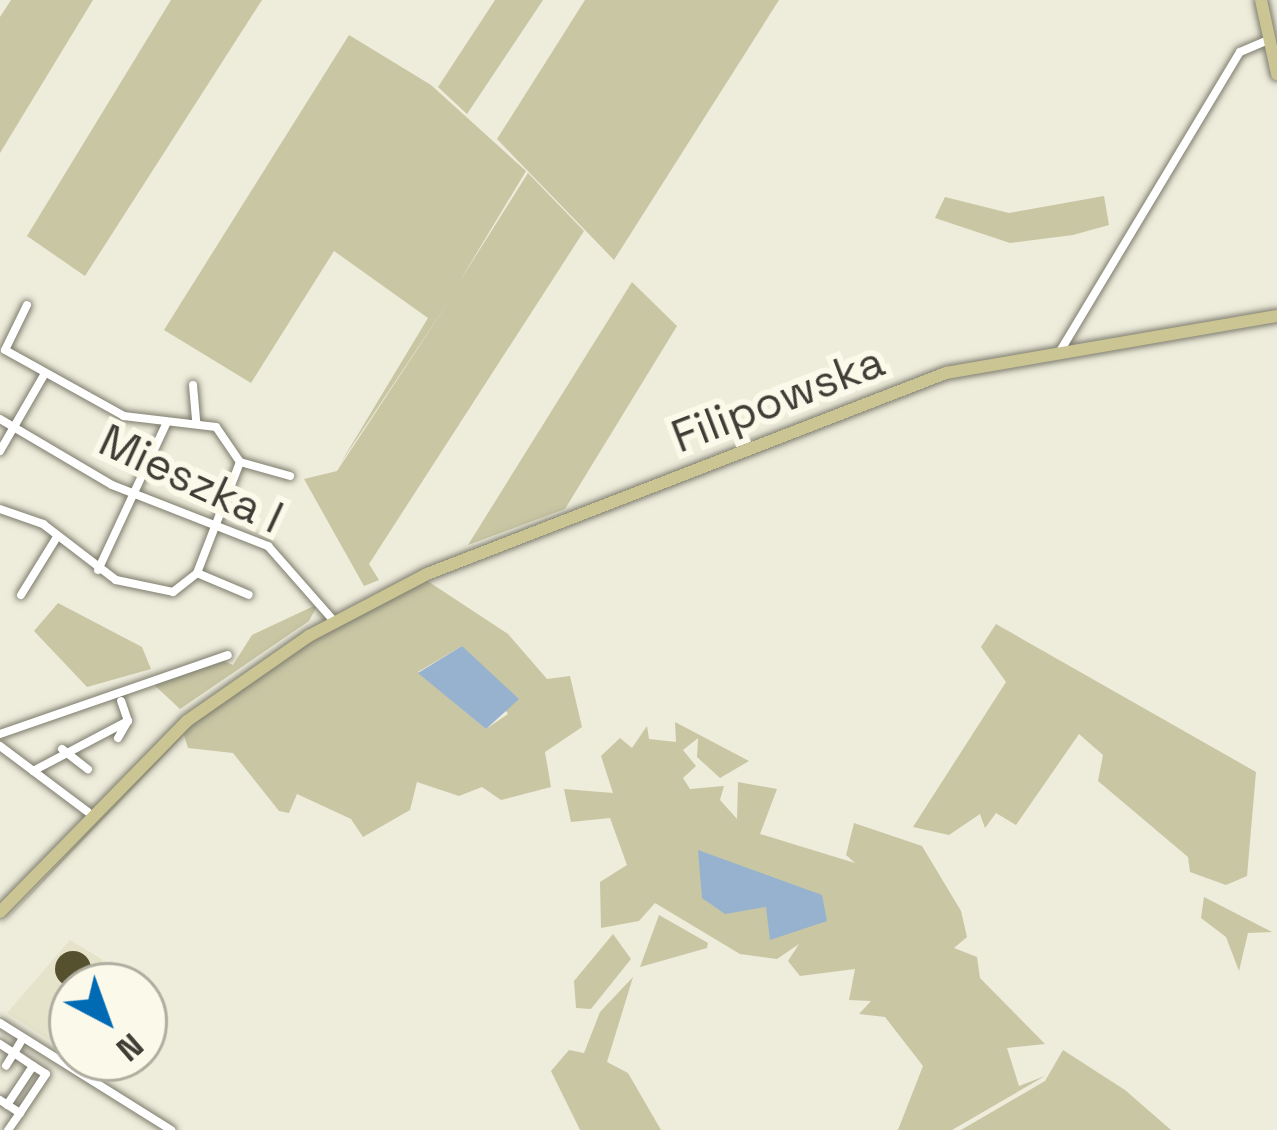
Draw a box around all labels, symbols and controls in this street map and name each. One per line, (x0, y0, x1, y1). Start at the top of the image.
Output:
street label: Filipowska (664, 334, 892, 464)
street label: Mieszka I (91, 413, 291, 545)
north arrow (48, 962, 168, 1082)
text: N (108, 1024, 152, 1070)

